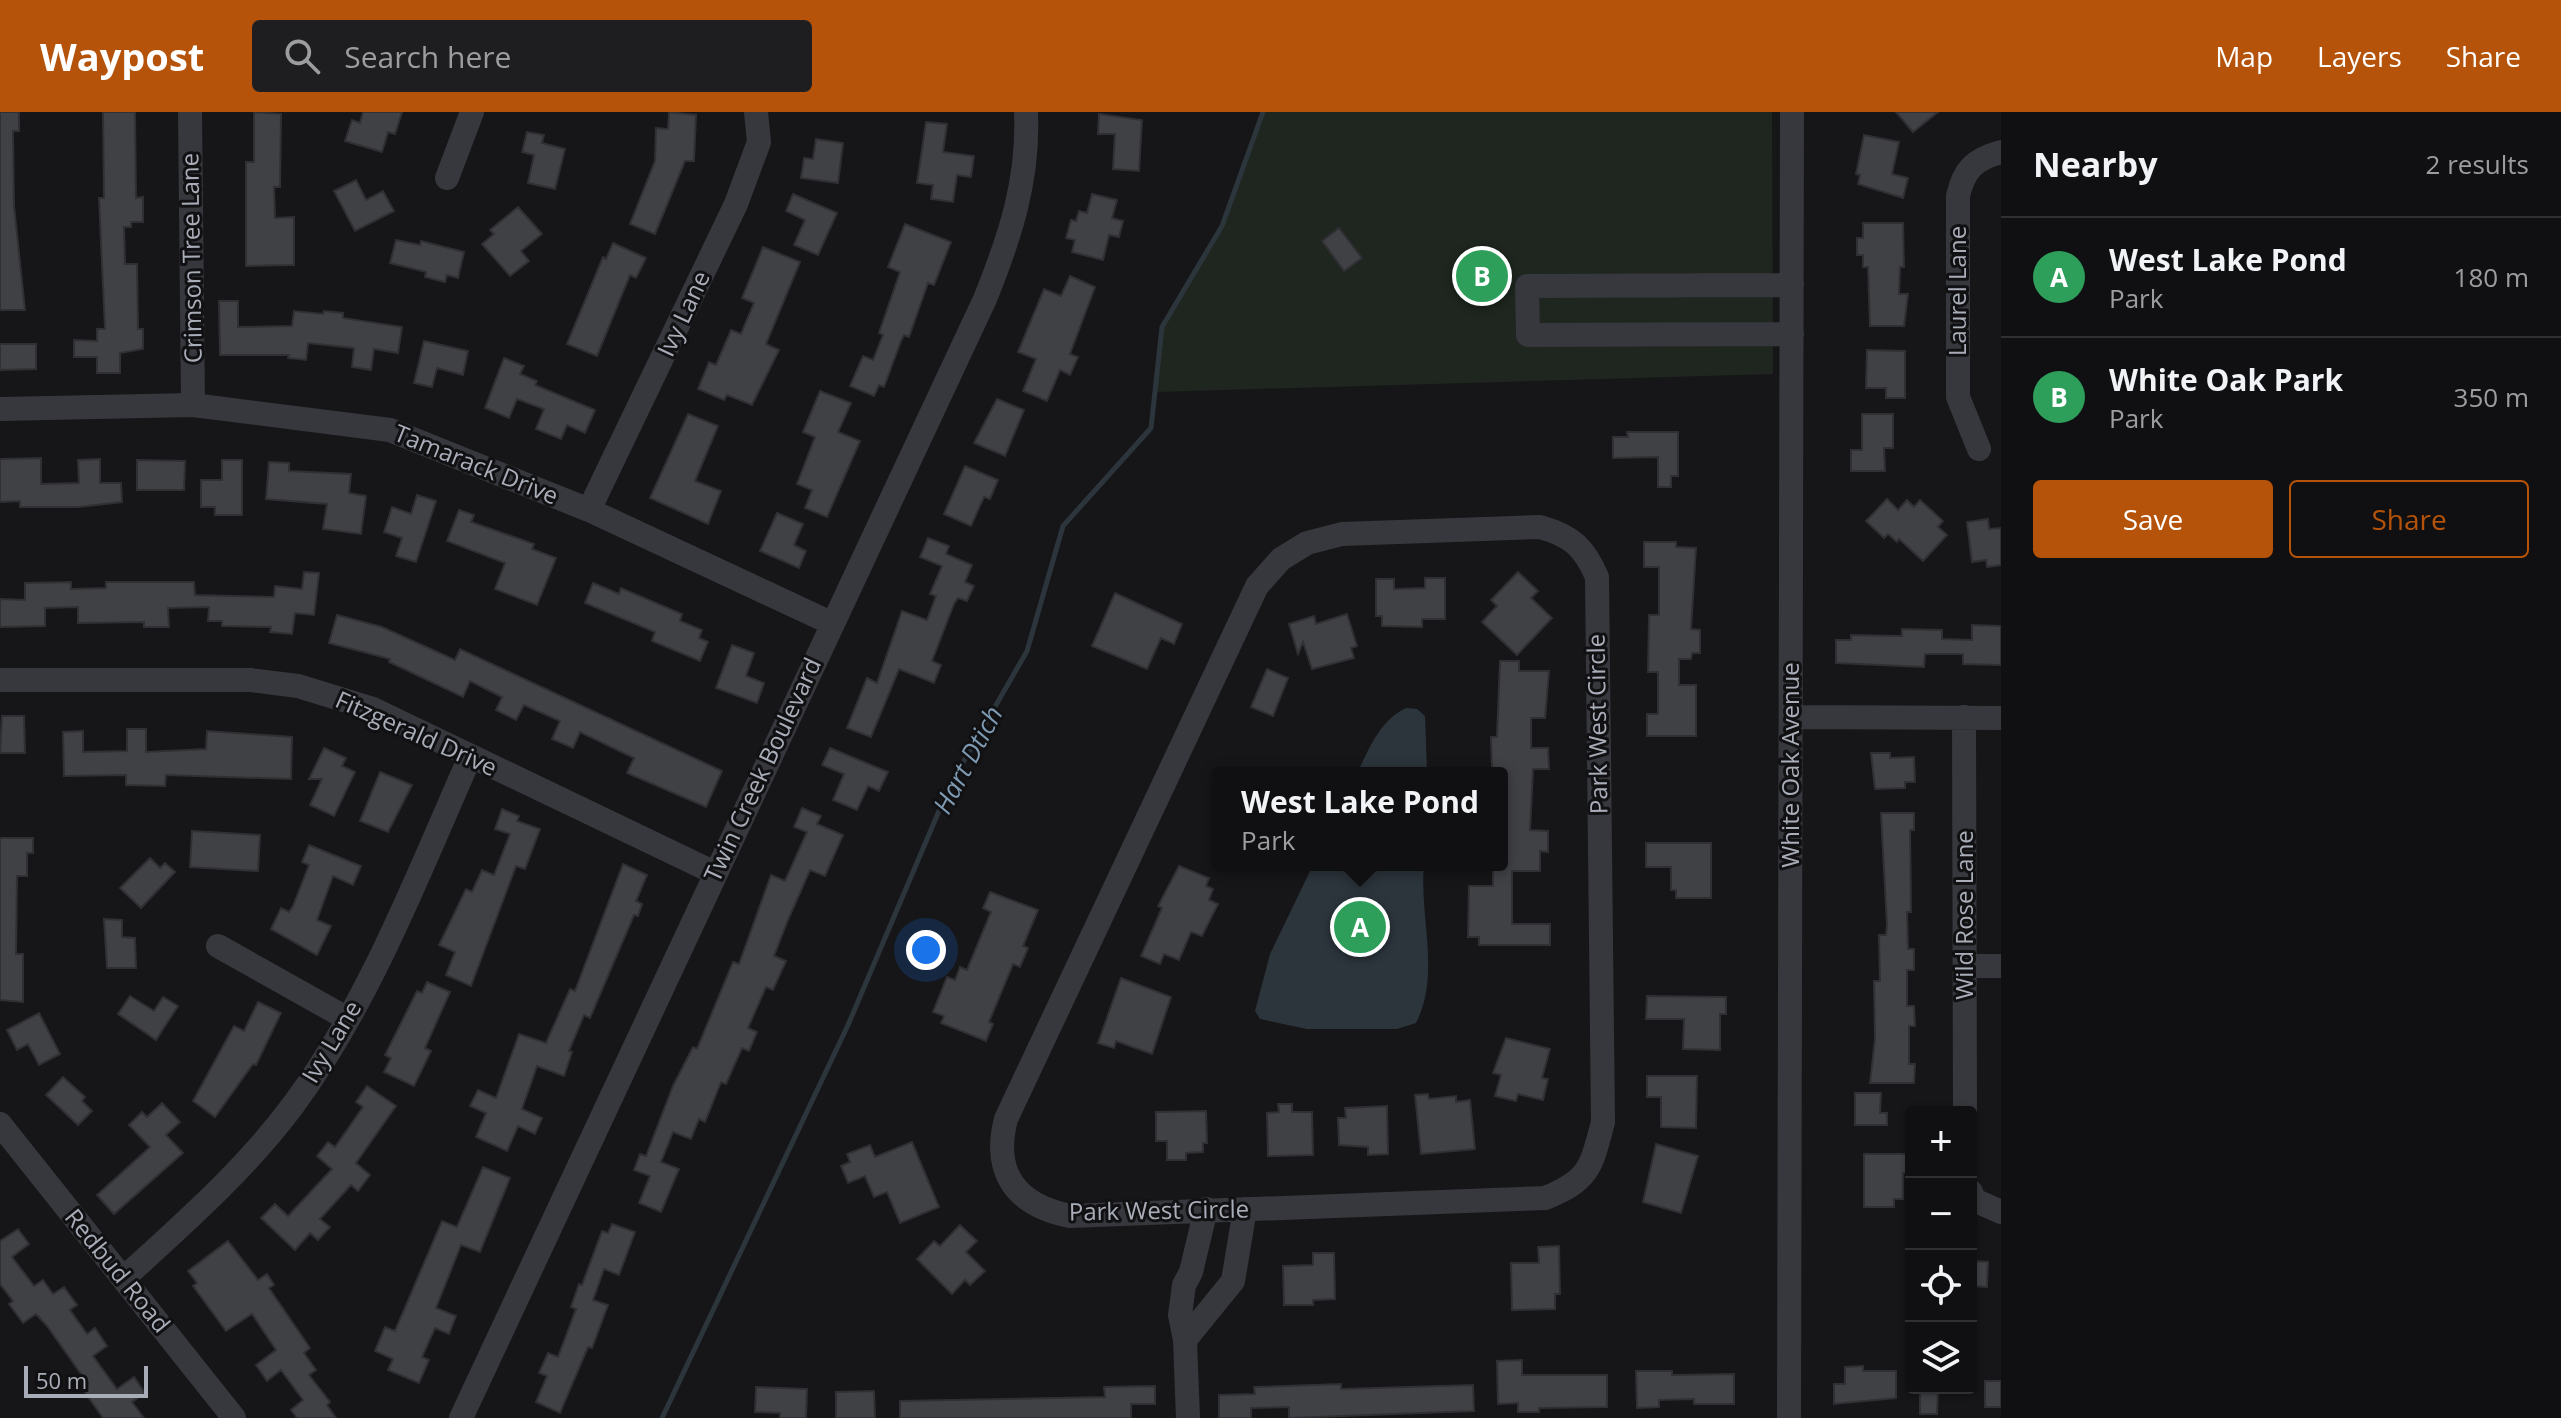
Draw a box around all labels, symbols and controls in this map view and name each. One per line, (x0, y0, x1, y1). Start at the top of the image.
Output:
search box (252, 20, 812, 92)
text: Waypost (40, 30, 204, 82)
icon: search (280, 34, 324, 78)
text: Search here (344, 36, 511, 77)
text: Map (2215, 37, 2273, 75)
text: Layers (2317, 37, 2402, 75)
text: Share (2446, 37, 2521, 75)
text: Nearby (2033, 141, 2158, 187)
text: 2 results (2426, 146, 2529, 182)
street label: Crimson Tree Lane (172, 153, 209, 363)
street label: Laurel Lane (1940, 226, 1973, 356)
text: West Lake Pond (2109, 239, 2347, 280)
pin: B (1456, 246, 1508, 306)
text: A (2050, 259, 2068, 295)
text: 180 m (2454, 259, 2529, 295)
street label: Ivy Lane (648, 265, 717, 362)
text: Park (2109, 280, 2163, 316)
text: White Oak Park (2109, 359, 2343, 400)
text: B (2050, 379, 2068, 415)
text: 350 m (2454, 379, 2529, 415)
text: Park (2109, 400, 2163, 436)
street label: Tamarack Drive (390, 416, 564, 512)
button: Save (2033, 480, 2273, 558)
button: Share (2289, 480, 2529, 558)
street label: Park West Circle (1578, 634, 1615, 814)
street label: Twin Creek Boulevard (695, 652, 828, 887)
street label: White Oak Avenue (1773, 662, 1806, 868)
street label: Fitzgerald Drive (331, 682, 503, 783)
water label: Hart Dtich (924, 699, 1011, 820)
popup (1212, 767, 1508, 871)
text: West Lake Pond (1241, 781, 1479, 822)
text: Park (1241, 822, 1295, 858)
street label: Wild Rose Lane (1947, 830, 1980, 1000)
pin: A (1334, 897, 1386, 957)
your location (906, 930, 946, 970)
street label: Ivy Lane (293, 994, 368, 1089)
map controls (1905, 1106, 1977, 1394)
button: + (1905, 1106, 1977, 1178)
button: − (1905, 1178, 1977, 1250)
street label: Park West Circle (1069, 1191, 1249, 1228)
street label: Redbud Road (58, 1201, 178, 1339)
button: locate (1905, 1250, 1977, 1322)
button: layers (1905, 1322, 1977, 1394)
scale bar (24, 1362, 148, 1398)
text: 50 m (36, 1365, 87, 1395)

